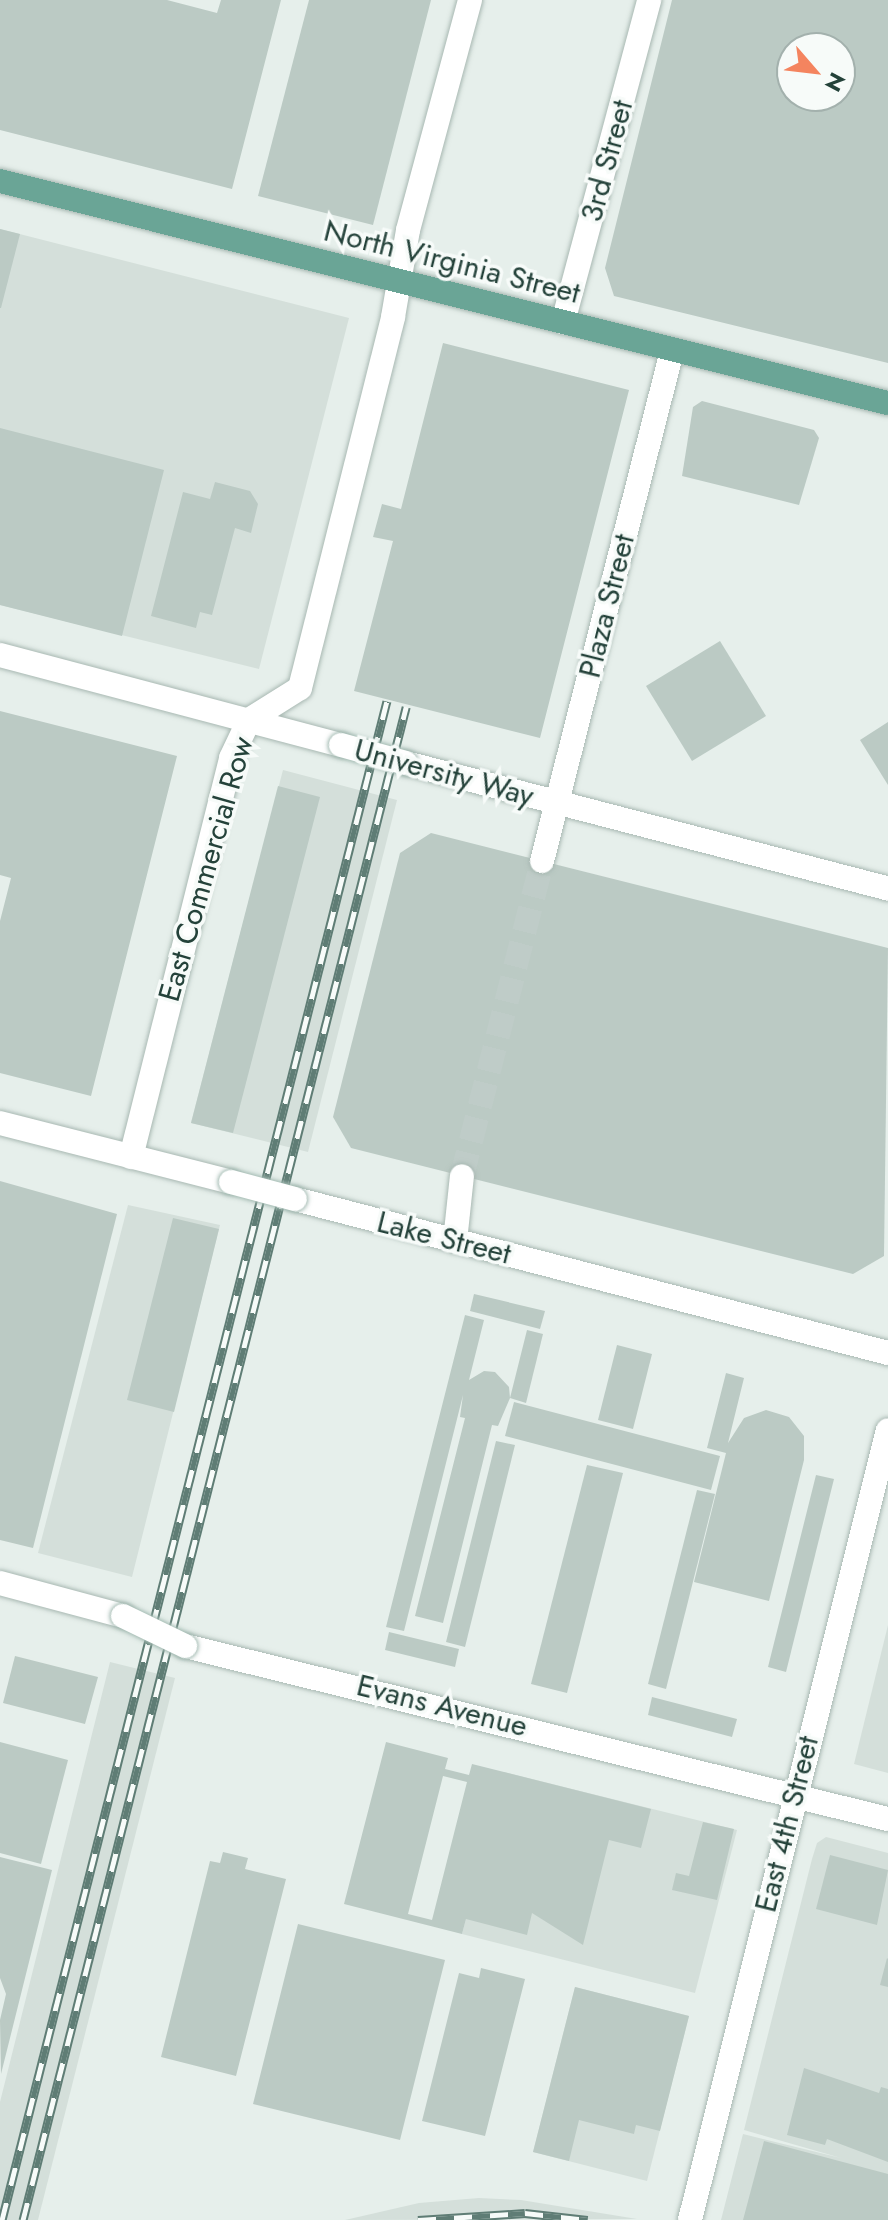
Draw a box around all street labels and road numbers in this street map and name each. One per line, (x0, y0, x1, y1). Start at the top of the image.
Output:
street label: 3rd Street (574, 96, 640, 226)
street label: North Virginia Street (320, 213, 584, 311)
street label: Plaza Street (572, 531, 642, 681)
street label: East Commercial Row (151, 732, 261, 1006)
street label: University Way (350, 732, 538, 814)
street label: Lake Street (373, 1204, 515, 1272)
street label: Evans Avenue (353, 1667, 531, 1745)
street label: East 4th Street (748, 1732, 826, 1916)

